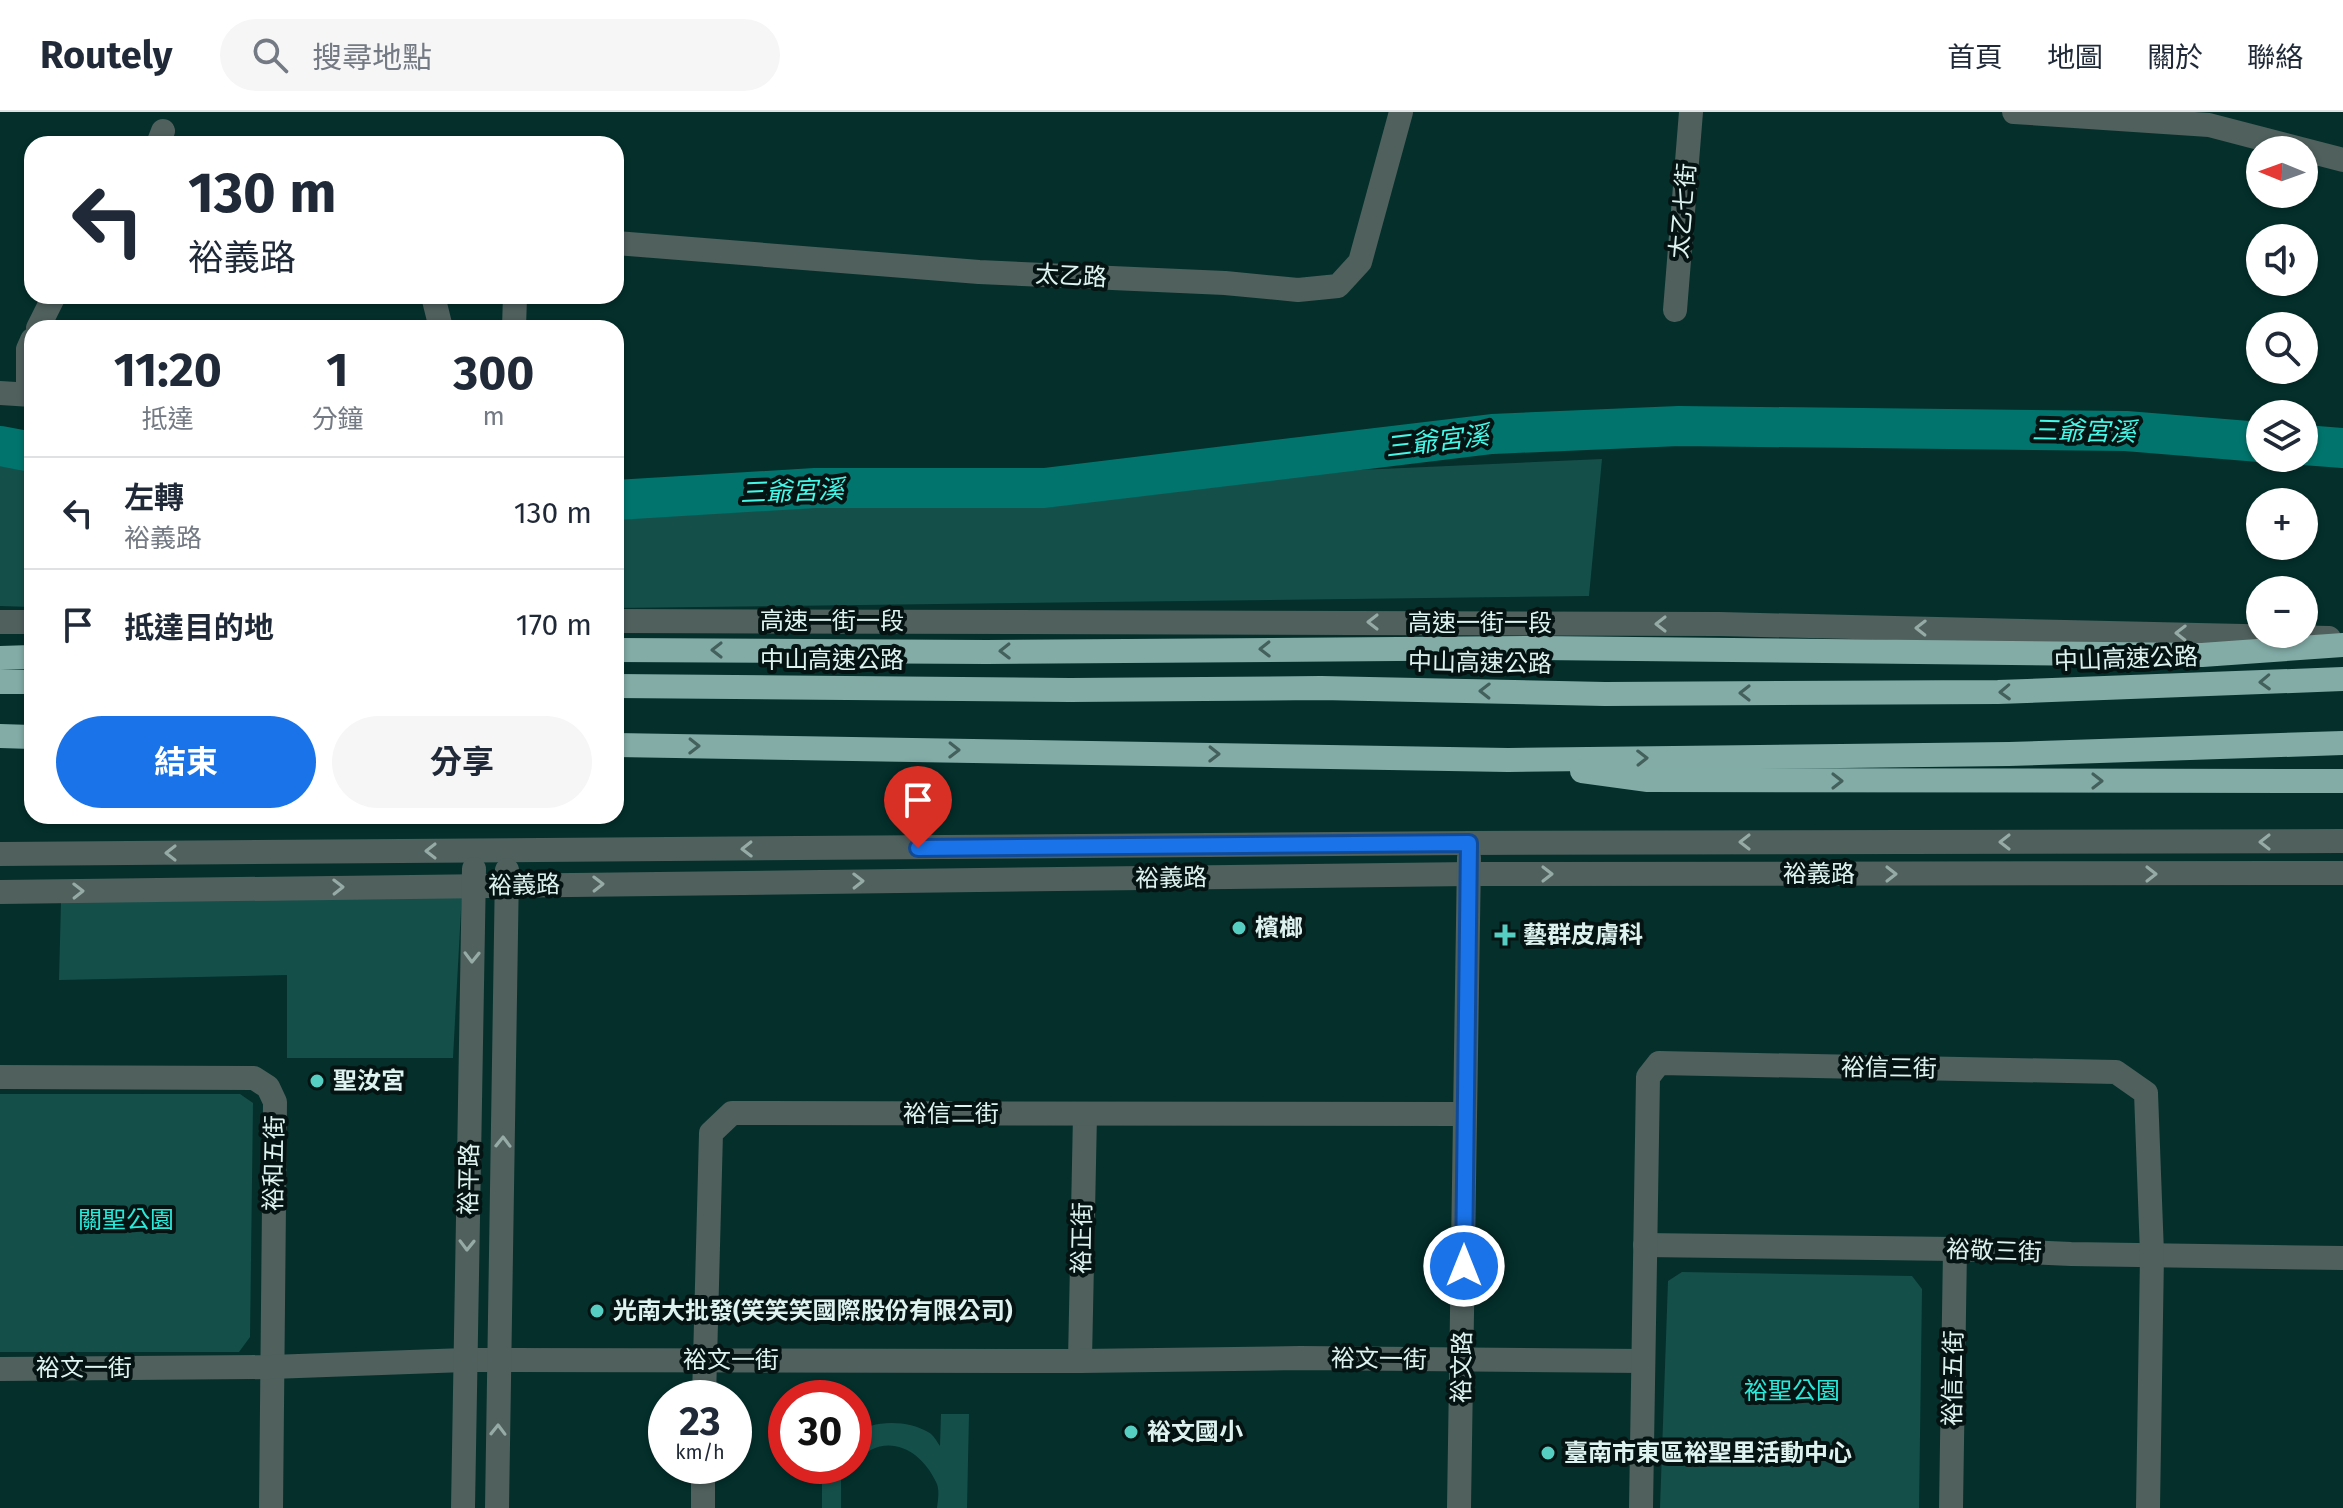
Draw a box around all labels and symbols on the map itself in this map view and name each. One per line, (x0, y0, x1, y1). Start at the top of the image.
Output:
north arrow (2246, 136, 2318, 208)
street label: 太乙七街 (1665, 162, 1701, 260)
street label: 太乙路 (1034, 260, 1108, 292)
water label: 三爺宮溪 (2032, 415, 2140, 448)
water label: 三爺宮溪 (1384, 419, 1495, 463)
water label: 三爺宮溪 (740, 474, 849, 509)
street label: 高速一街一段 (760, 607, 904, 635)
street label: 高速一街一段 (1408, 609, 1552, 637)
one-way arrow (1366, 613, 1379, 631)
one-way arrow (1654, 615, 1667, 633)
one-way arrow (1914, 619, 1927, 636)
one-way arrow (2174, 624, 2187, 641)
one-way arrow (1258, 640, 1271, 658)
one-way arrow (710, 641, 723, 659)
street label: 中山高速公路 (2054, 642, 2198, 676)
one-way arrow (998, 643, 1011, 660)
street label: 中山高速公路 (760, 646, 904, 674)
street label: 中山高速公路 (1408, 648, 1552, 678)
one-way arrow (2258, 673, 2271, 690)
one-way arrow (1478, 682, 1491, 700)
one-way arrow (1998, 683, 2011, 700)
one-way arrow (1738, 684, 1751, 702)
one-way arrow (688, 737, 701, 755)
one-way arrow (948, 741, 961, 759)
one-way arrow (1208, 745, 1221, 763)
one-way arrow (1636, 749, 1649, 767)
pin (884, 766, 952, 848)
one-way arrow (1831, 772, 1844, 790)
one-way arrow (2091, 772, 2104, 790)
one-way arrow (1738, 833, 1751, 851)
one-way arrow (1998, 833, 2011, 851)
one-way arrow (2258, 833, 2271, 851)
one-way arrow (740, 840, 753, 858)
one-way arrow (424, 842, 437, 860)
one-way arrow (164, 844, 177, 862)
street label: 裕義路 (1783, 860, 1855, 888)
street label: 裕義路 (1135, 863, 1207, 893)
one-way arrow (1541, 865, 1554, 883)
one-way arrow (1885, 865, 1898, 883)
one-way arrow (2145, 865, 2158, 882)
street label: 裕義路 (488, 870, 560, 900)
one-way arrow (852, 873, 865, 890)
one-way arrow (592, 876, 605, 893)
one-way arrow (332, 879, 345, 896)
one-way arrow (72, 882, 85, 900)
place label: 檳榔 (1255, 914, 1303, 942)
marker: 檳榔 (1230, 919, 1248, 937)
place label: 藝群皮膚科 (1523, 921, 1643, 949)
marker: 藝群皮膚科 (1494, 924, 1516, 946)
one-way arrow (464, 951, 481, 964)
street label: 裕信三街 (1841, 1053, 1937, 1083)
place label: 聖汝宮 (333, 1067, 405, 1095)
marker: 聖汝宮 (308, 1072, 326, 1090)
street label: 裕信二街 (903, 1100, 999, 1128)
street label: 裕和五街 (259, 1115, 289, 1211)
one-way arrow (494, 1135, 512, 1148)
street label: 裕平路 (454, 1143, 484, 1215)
street label: 裕正街 (1067, 1202, 1097, 1274)
park label: 關聖公園 (78, 1206, 174, 1234)
position arrow (1422, 1224, 1506, 1308)
street label: 裕敬三街 (1946, 1235, 2042, 1267)
one-way arrow (459, 1239, 476, 1252)
place label: 光南大批發(笑笑笑國際股份有限公司) (613, 1297, 1013, 1325)
marker: 光南大批發(笑笑笑國際股份有限公司) (588, 1302, 606, 1320)
street label: 裕信五街 (1938, 1330, 1968, 1426)
street label: 裕文路 (1447, 1331, 1477, 1403)
street label: 裕文一街 (1331, 1344, 1427, 1374)
street label: 裕文一街 (683, 1346, 779, 1374)
street label: 裕文一街 (36, 1354, 132, 1382)
park label: 裕聖公園 (1744, 1377, 1840, 1405)
speed limit sign: 30 (768, 1380, 872, 1484)
place label: 裕文國小 (1147, 1418, 1243, 1446)
one-way arrow (490, 1423, 507, 1436)
marker: 裕文國小 (1122, 1423, 1140, 1441)
place label: 臺南市東區裕聖里活動中心 (1564, 1439, 1852, 1467)
marker: 臺南市東區裕聖里活動中心 (1539, 1444, 1557, 1462)

